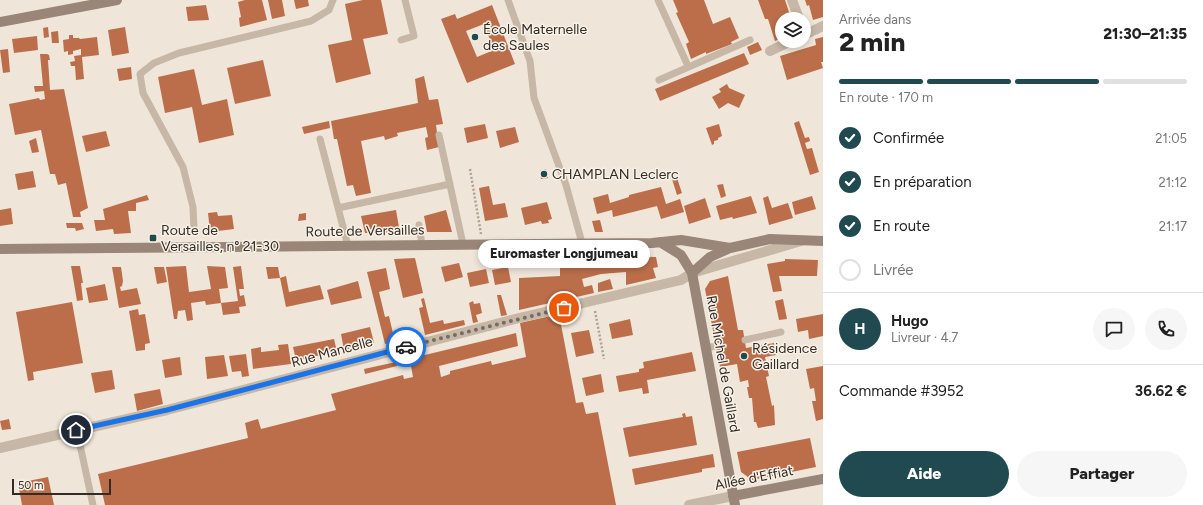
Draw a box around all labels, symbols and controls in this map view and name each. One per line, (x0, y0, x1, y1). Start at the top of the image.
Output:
map controls (775, 12, 811, 48)
button: layers (775, 12, 811, 48)
text: Arrivée dans (839, 12, 911, 27)
place label: École Maternelle des Saules (483, 21, 587, 54)
text: 21:30–21:35 (1103, 25, 1187, 43)
text: 2 min (839, 26, 905, 58)
marker: École Maternelle des Saules (470, 32, 480, 42)
text: En route · 170 m (839, 90, 933, 105)
icon: check (839, 127, 861, 149)
text: Confirmée (873, 129, 944, 147)
text: 21:05 (1155, 131, 1187, 146)
place label: CHAMPLAN Leclerc (552, 166, 679, 183)
marker: CHAMPLAN Leclerc (539, 169, 549, 179)
icon: check (839, 171, 861, 193)
text: En préparation (873, 173, 972, 191)
text: 21:12 (1158, 175, 1187, 190)
icon: check (839, 215, 861, 237)
text: En route (873, 217, 930, 235)
text: 21:17 (1159, 219, 1187, 234)
street label: Route de Versailles (305, 221, 425, 241)
place label: Route de Versailles, n° 21-30 (161, 222, 279, 255)
marker: Route de Versailles, n° 21-30 (148, 233, 158, 243)
callout: Euromaster Longjumeau (478, 240, 650, 268)
text: Euromaster Longjumeau (490, 246, 638, 261)
text: Livrée (873, 261, 914, 279)
pin (547, 291, 581, 325)
street label: Rue Michel de Gaillard (703, 294, 743, 434)
icon: bag (553, 297, 575, 319)
button: chat (1093, 308, 1135, 350)
button: phone (1145, 308, 1187, 350)
text: Hugo (891, 312, 929, 330)
text: H (854, 320, 866, 338)
courier (386, 327, 426, 367)
text: Livreur · 4.7 (891, 330, 958, 345)
street label: Rue Mancelle (289, 333, 375, 371)
icon: car (395, 336, 417, 358)
place label: Résidence Gaillard (752, 340, 817, 373)
marker: Résidence Gaillard (739, 351, 749, 361)
text: Commande #3952 (839, 382, 964, 400)
text: 36.62 € (1135, 382, 1187, 400)
pin (59, 413, 93, 447)
icon: home (65, 419, 87, 441)
button: Aide (839, 451, 1009, 497)
button: Partager (1017, 451, 1187, 497)
street label: Allée d'Effiat (713, 462, 795, 494)
scale bar (12, 477, 111, 496)
text: 50 m (18, 479, 43, 492)

